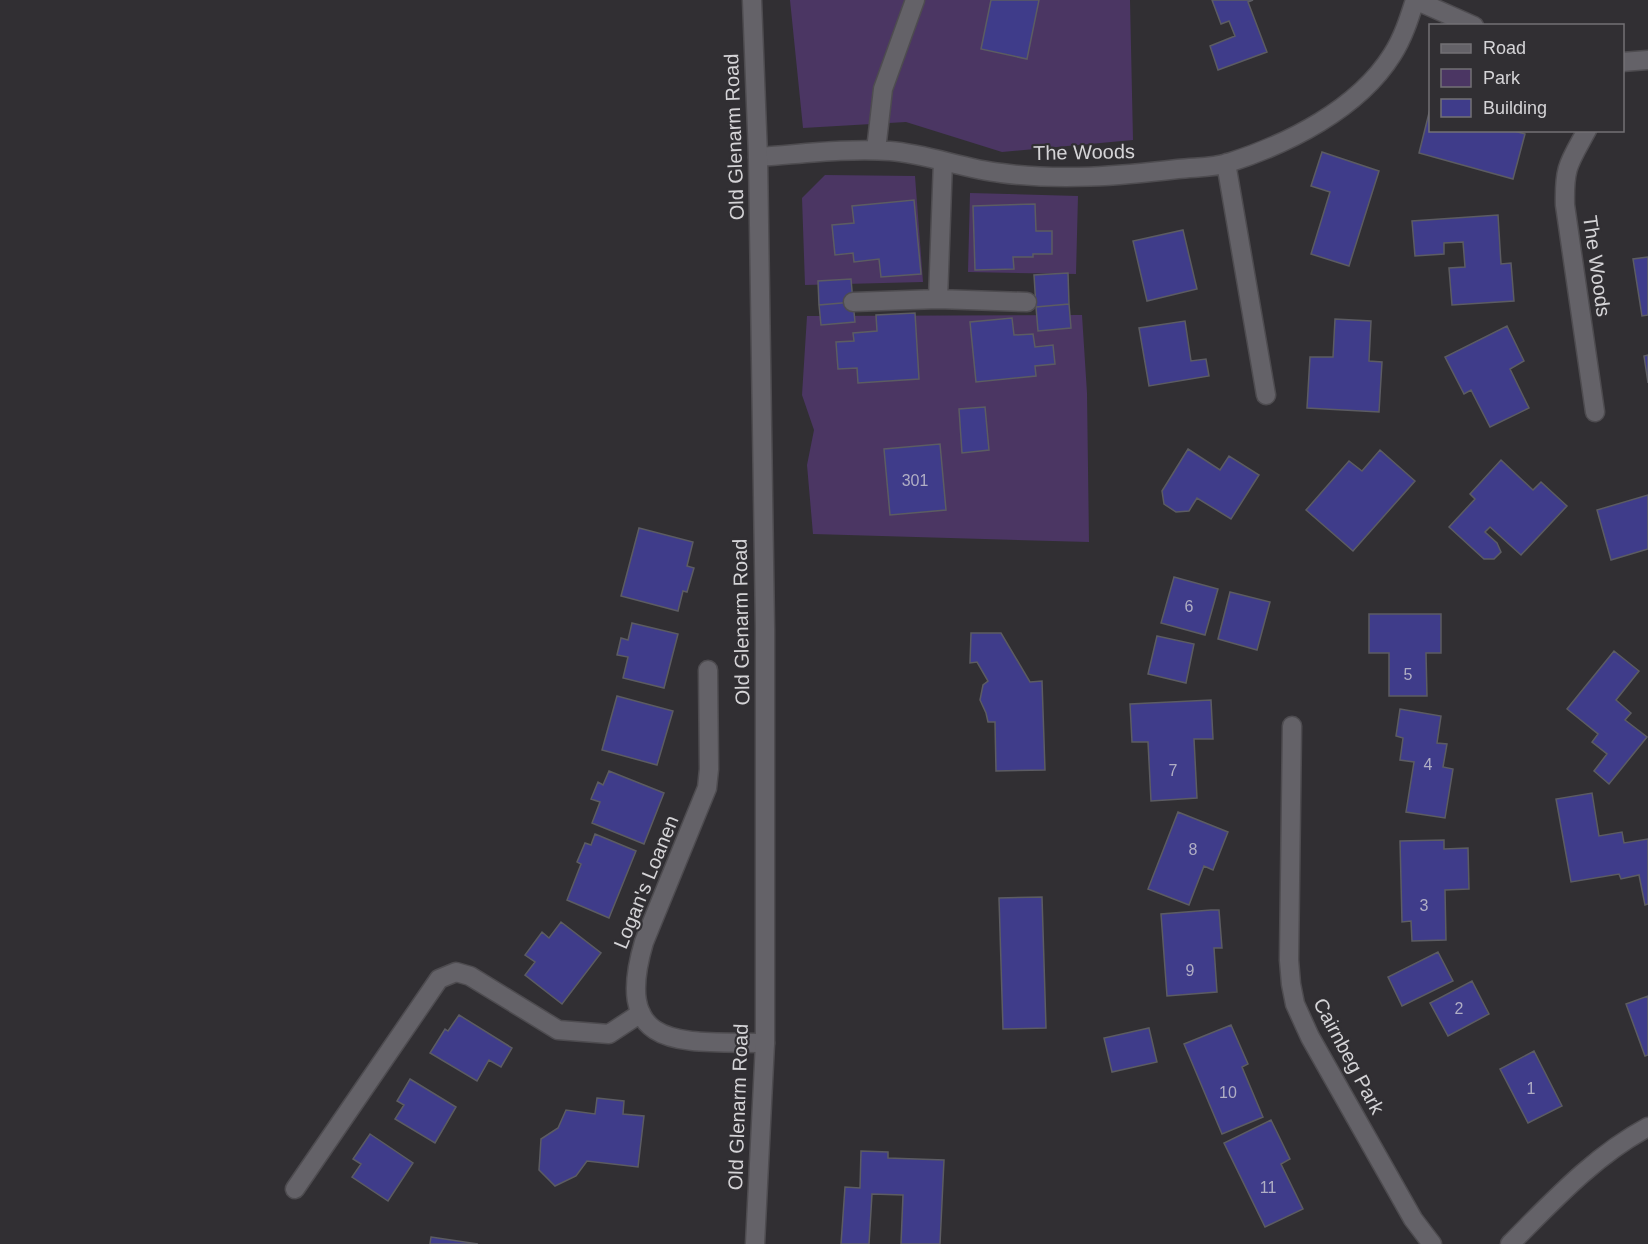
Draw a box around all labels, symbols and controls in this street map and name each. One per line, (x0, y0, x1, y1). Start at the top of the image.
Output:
legend (1429, 24, 1624, 132)
text: Road (1483, 38, 1526, 58)
street label: Old Glenarm Road (720, 53, 748, 221)
text: Park (1483, 68, 1521, 88)
text: Building (1483, 98, 1547, 118)
street label: The Woods (1033, 140, 1135, 164)
street label: The Woods (1579, 214, 1615, 318)
house number: 301 (902, 472, 928, 489)
street label: Old Glenarm Road (729, 538, 753, 706)
house number: 6 (1185, 598, 1194, 615)
house number: 5 (1404, 666, 1413, 683)
house number: 4 (1424, 756, 1433, 773)
house number: 7 (1169, 762, 1178, 779)
street label: Logan's Loanen (609, 812, 683, 952)
house number: 8 (1189, 841, 1198, 858)
house number: 3 (1420, 897, 1429, 914)
house number: 9 (1186, 962, 1195, 979)
street label: Cairnbeg Park (1309, 994, 1389, 1118)
house number: 2 (1455, 1000, 1464, 1017)
street label: Old Glenarm Road (724, 1023, 752, 1191)
house number: 1 (1527, 1080, 1536, 1097)
house number: 10 (1219, 1084, 1237, 1101)
house number: 11 (1260, 1179, 1276, 1196)

